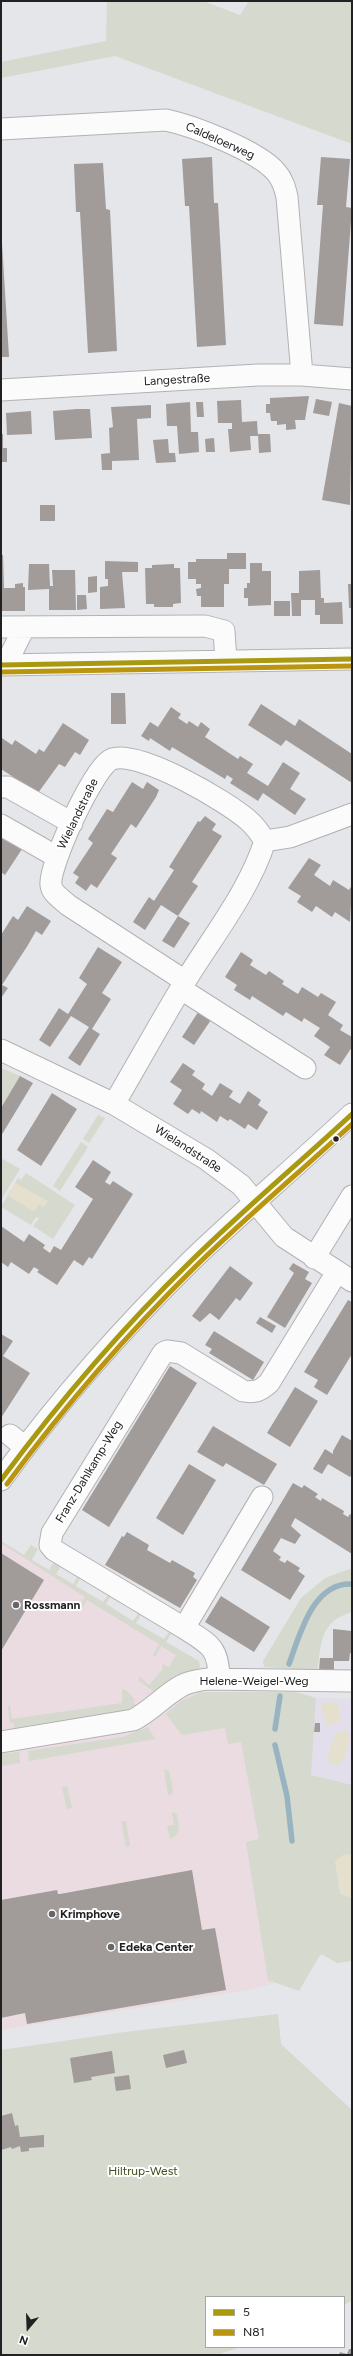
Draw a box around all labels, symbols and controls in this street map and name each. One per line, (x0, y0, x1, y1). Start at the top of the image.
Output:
street label: Caldeloerweg (183, 119, 257, 163)
street label: Langestraße (144, 371, 210, 389)
street label: Wielandstraße (55, 776, 101, 852)
street label: Wielandstraße (152, 1122, 224, 1176)
unlabelled marker (331, 1134, 341, 1144)
street label: Franz-Dahlkamp-Weg (53, 1418, 125, 1526)
place label: Rossmann (24, 1598, 80, 1612)
marker: Rossmann (11, 1600, 21, 1610)
street label: Helene-Weigel-Weg (199, 1674, 309, 1688)
place label: Krimphove (60, 1907, 120, 1921)
marker: Krimphove (47, 1909, 57, 1919)
place label: Edeka Center (119, 1940, 193, 1954)
marker: Edeka Center (106, 1942, 116, 1952)
park label: Hiltrup-West (108, 2164, 178, 2178)
legend (205, 2296, 345, 2348)
text: 5 (243, 2305, 250, 2319)
north arrow (8, 2308, 48, 2348)
text: N81 (243, 2325, 265, 2339)
text: N (18, 2332, 30, 2347)

